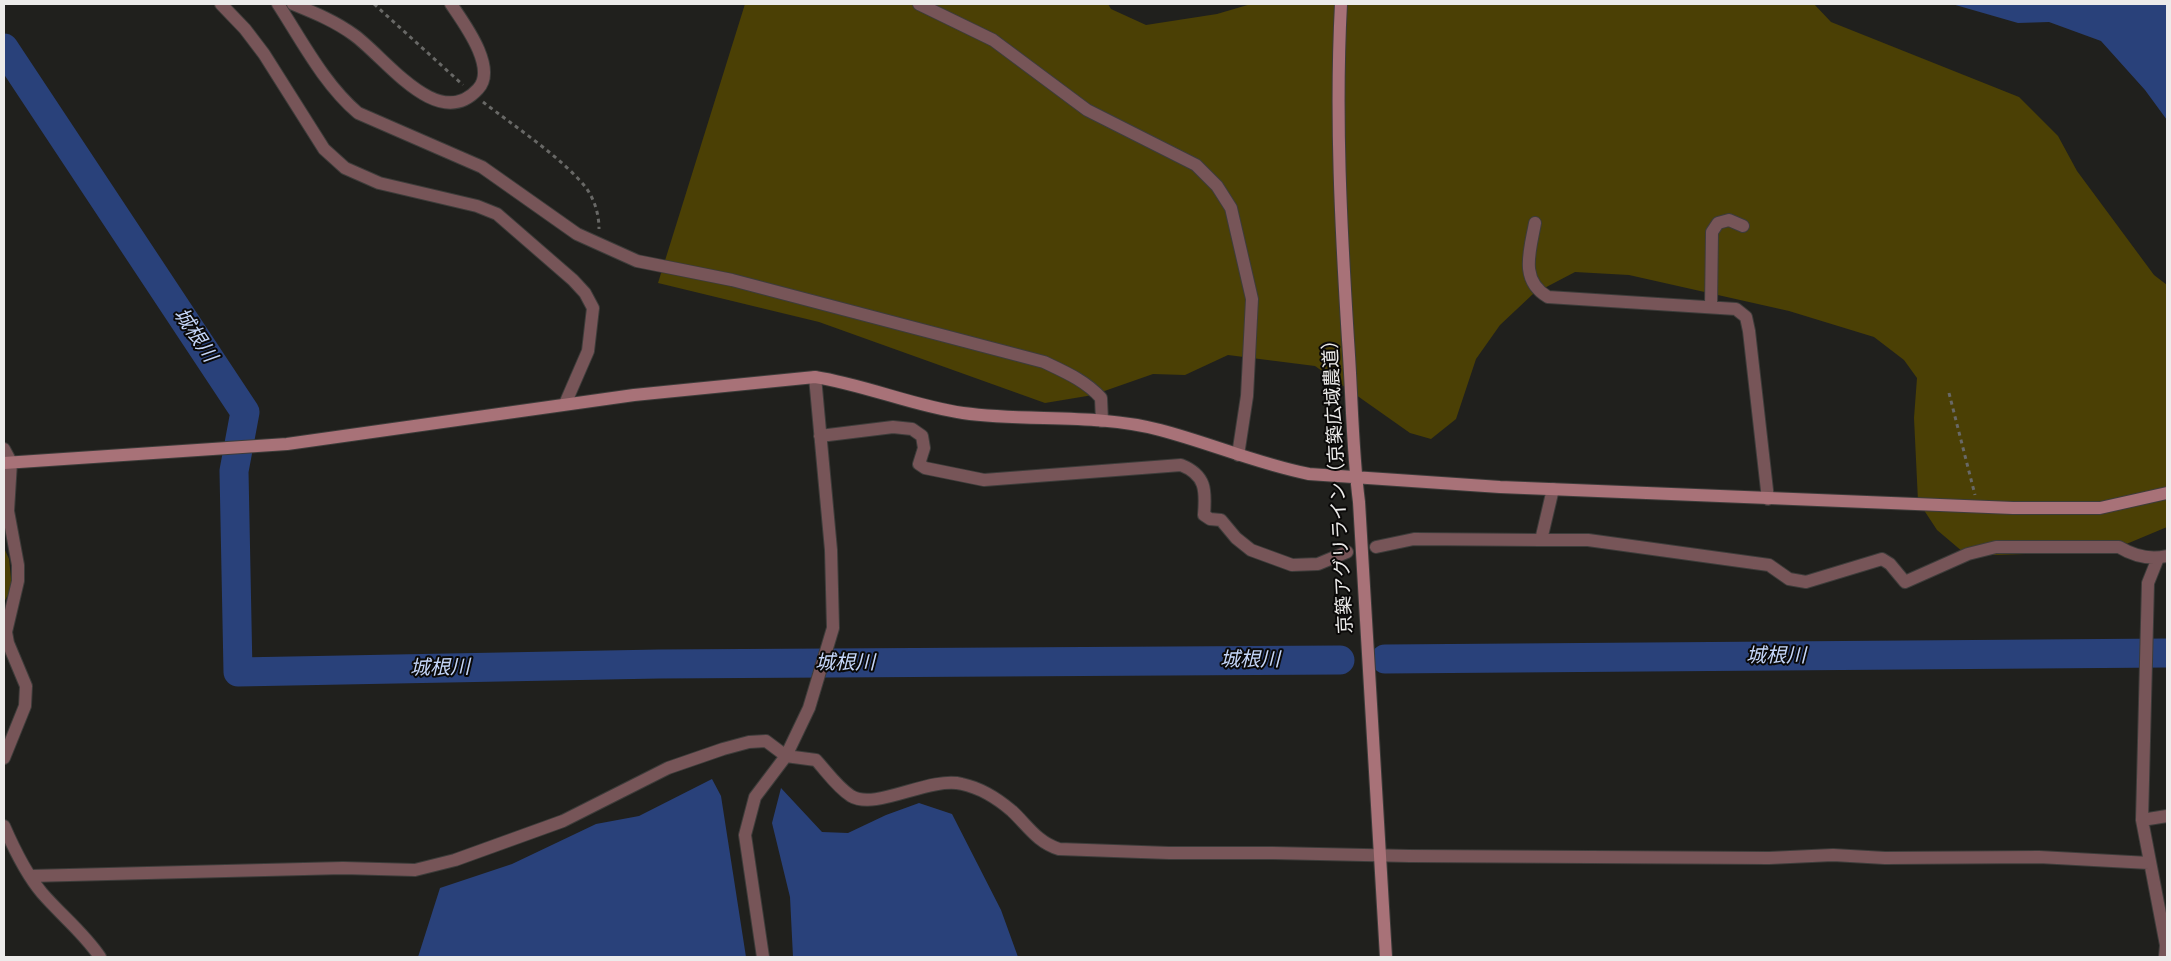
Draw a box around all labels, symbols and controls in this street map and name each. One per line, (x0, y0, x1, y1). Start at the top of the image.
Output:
water label: 城根川 (168, 303, 222, 367)
street label: 京築アグリライン（京築広域農道） (1319, 330, 1357, 634)
water label: 城根川 (1746, 644, 1806, 668)
water label: 城根川 (1220, 648, 1280, 672)
water label: 城根川 (815, 651, 875, 675)
water label: 城根川 (410, 655, 470, 681)

